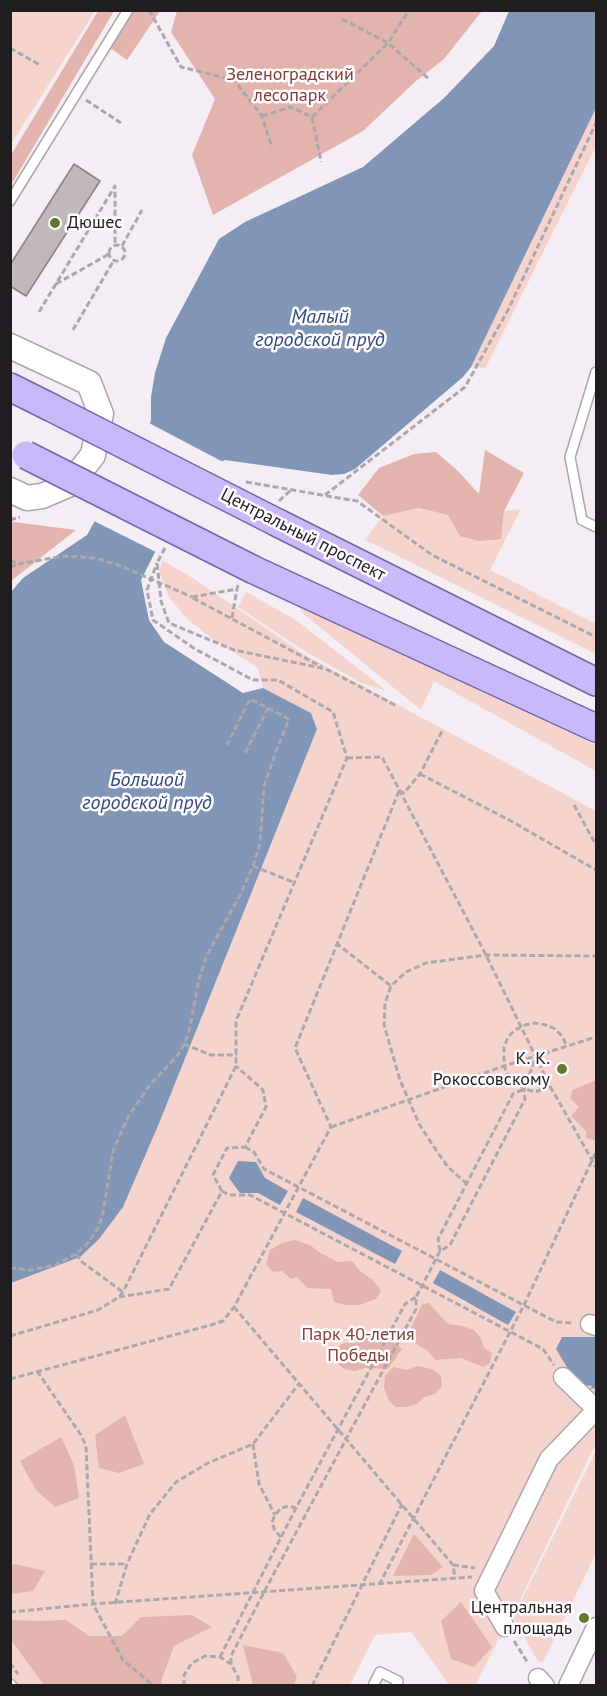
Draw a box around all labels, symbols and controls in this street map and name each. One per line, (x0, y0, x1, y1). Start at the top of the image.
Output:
park label: Зеленоградский лесопарк (226, 64, 354, 106)
place label: Дюшес (67, 212, 122, 234)
marker: Дюшес (48, 216, 62, 230)
water label: Малый городской пруд (255, 305, 385, 352)
street label: Центральный проспект (217, 484, 389, 586)
water label: Большой городской пруд (82, 768, 212, 815)
place label: К. К. Рокоссовскому (433, 1048, 550, 1090)
marker: К. К. Рокоссовскому (555, 1062, 569, 1076)
park label: Парк 40-летия Победы (301, 1324, 415, 1366)
place label: Центральная площадь (471, 1597, 572, 1640)
marker: Центральная площадь (577, 1611, 591, 1625)

